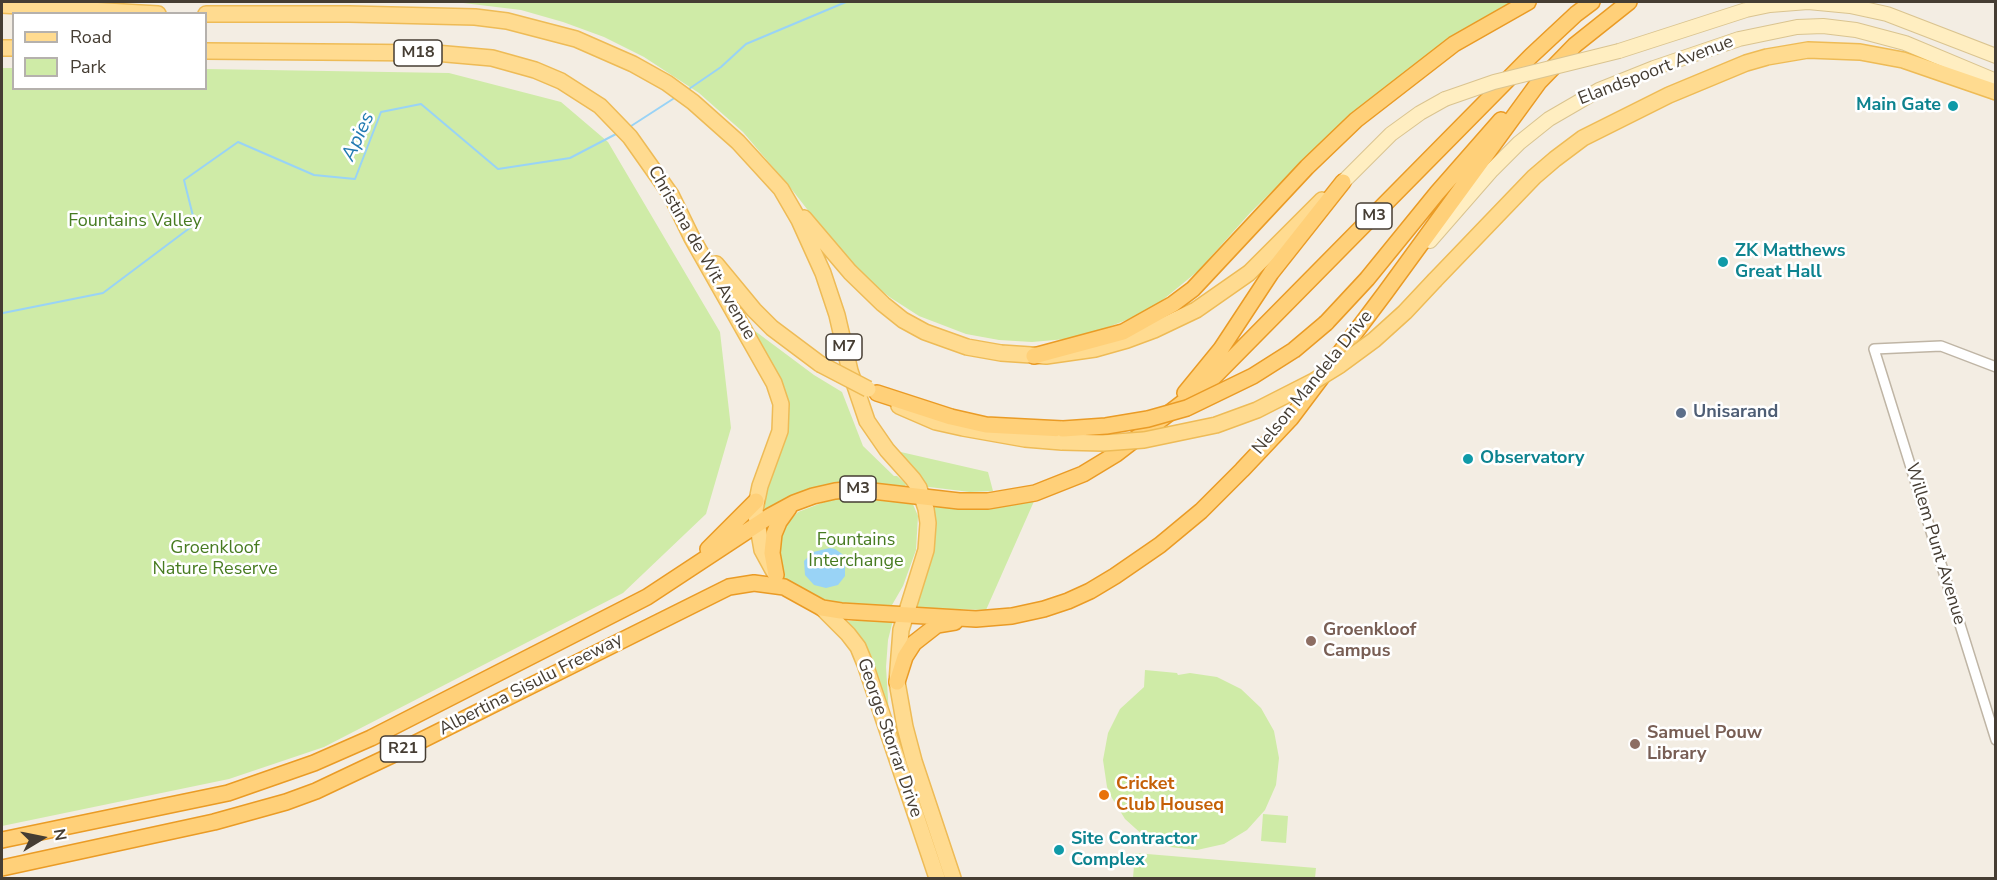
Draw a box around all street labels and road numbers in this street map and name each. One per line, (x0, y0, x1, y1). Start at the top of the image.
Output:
street label: Elandspoort Avenue (1575, 31, 1737, 111)
road number: M18 (394, 40, 442, 66)
street label: Christina de Wit Avenue (642, 162, 760, 344)
road number: M3 (1356, 203, 1392, 229)
street label: Nelson Mandela Drive (1248, 307, 1378, 459)
road number: M7 (826, 334, 862, 360)
street label: Willem Punt Avenue (1900, 461, 1970, 627)
road number: M3 (840, 476, 876, 502)
street label: Albertina Sisulu Freeway (436, 629, 626, 741)
street label: George Storrar Drive (852, 655, 926, 821)
road number: R21 (380, 736, 426, 762)

